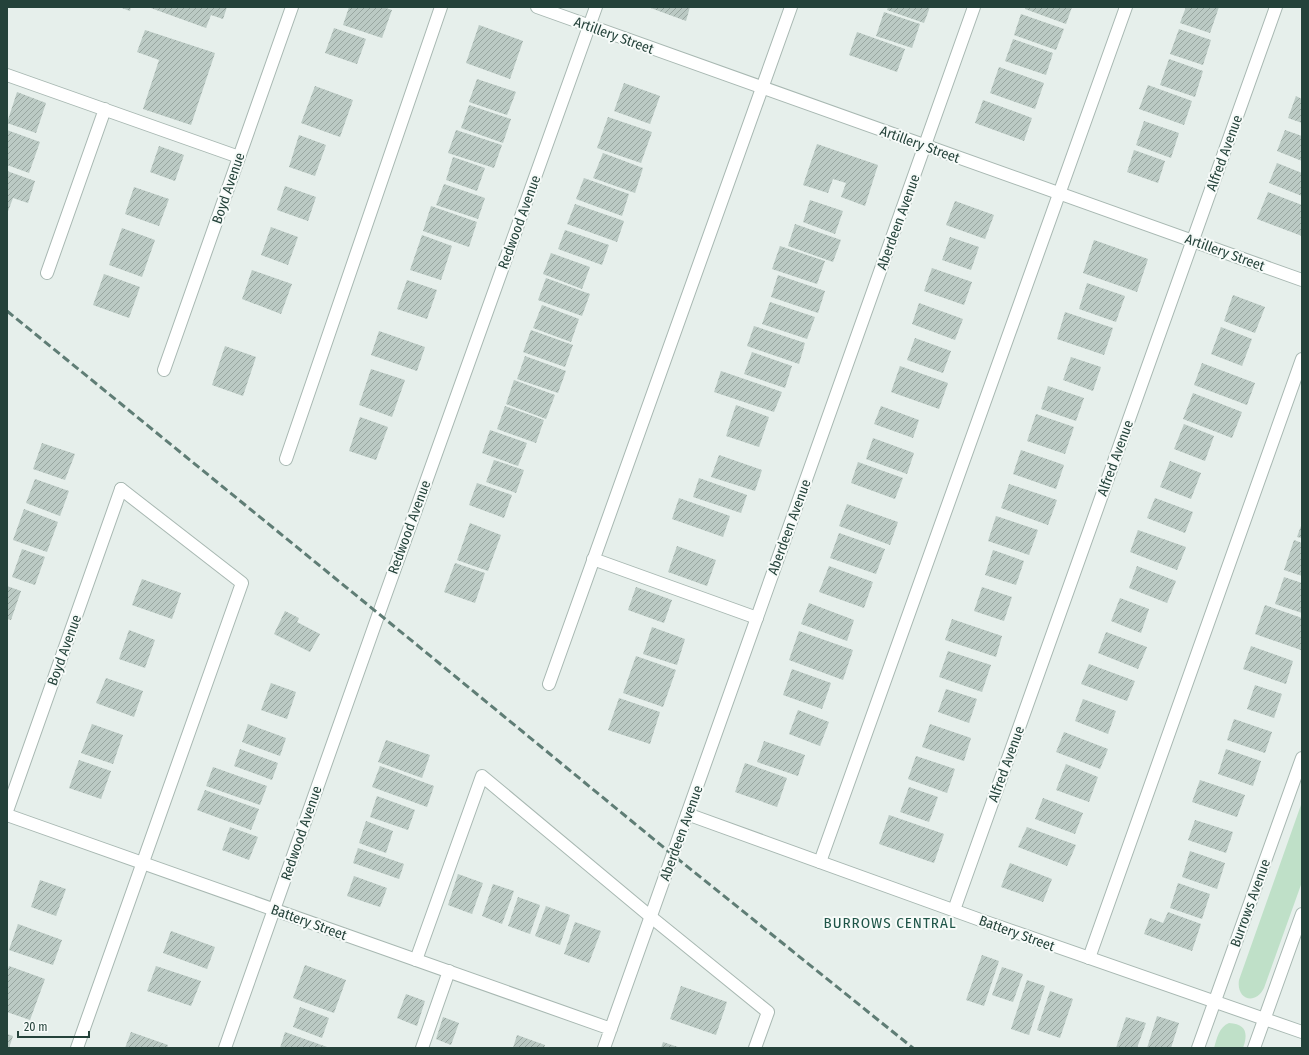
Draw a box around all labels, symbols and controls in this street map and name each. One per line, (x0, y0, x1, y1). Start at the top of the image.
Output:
street label: Artillery Street (572, 13, 656, 58)
street label: Alfred Avenue (1203, 113, 1246, 193)
street label: Artillery Street (878, 122, 962, 167)
street label: Boyd Avenue (208, 150, 249, 226)
street label: Aberdeen Avenue (873, 172, 924, 272)
street label: Redwood Avenue (495, 173, 544, 271)
street label: Artillery Street (1183, 230, 1267, 275)
street label: Alfred Avenue (1094, 418, 1137, 498)
street label: Aberdeen Avenue (764, 477, 815, 577)
street label: Redwood Avenue (385, 478, 434, 576)
street label: Boyd Avenue (44, 612, 85, 688)
street label: Alfred Avenue (985, 724, 1028, 804)
street label: Aberdeen Avenue (656, 783, 707, 883)
street label: Redwood Avenue (277, 784, 326, 883)
street label: Burrows Avenue (1227, 857, 1274, 949)
street label: Battery Street (269, 901, 349, 944)
street label: Battery Street (977, 912, 1057, 955)
district label: BURROWS CENTRAL (823, 914, 957, 932)
scale bar (18, 1013, 89, 1039)
text: 20 m (24, 1020, 48, 1034)

